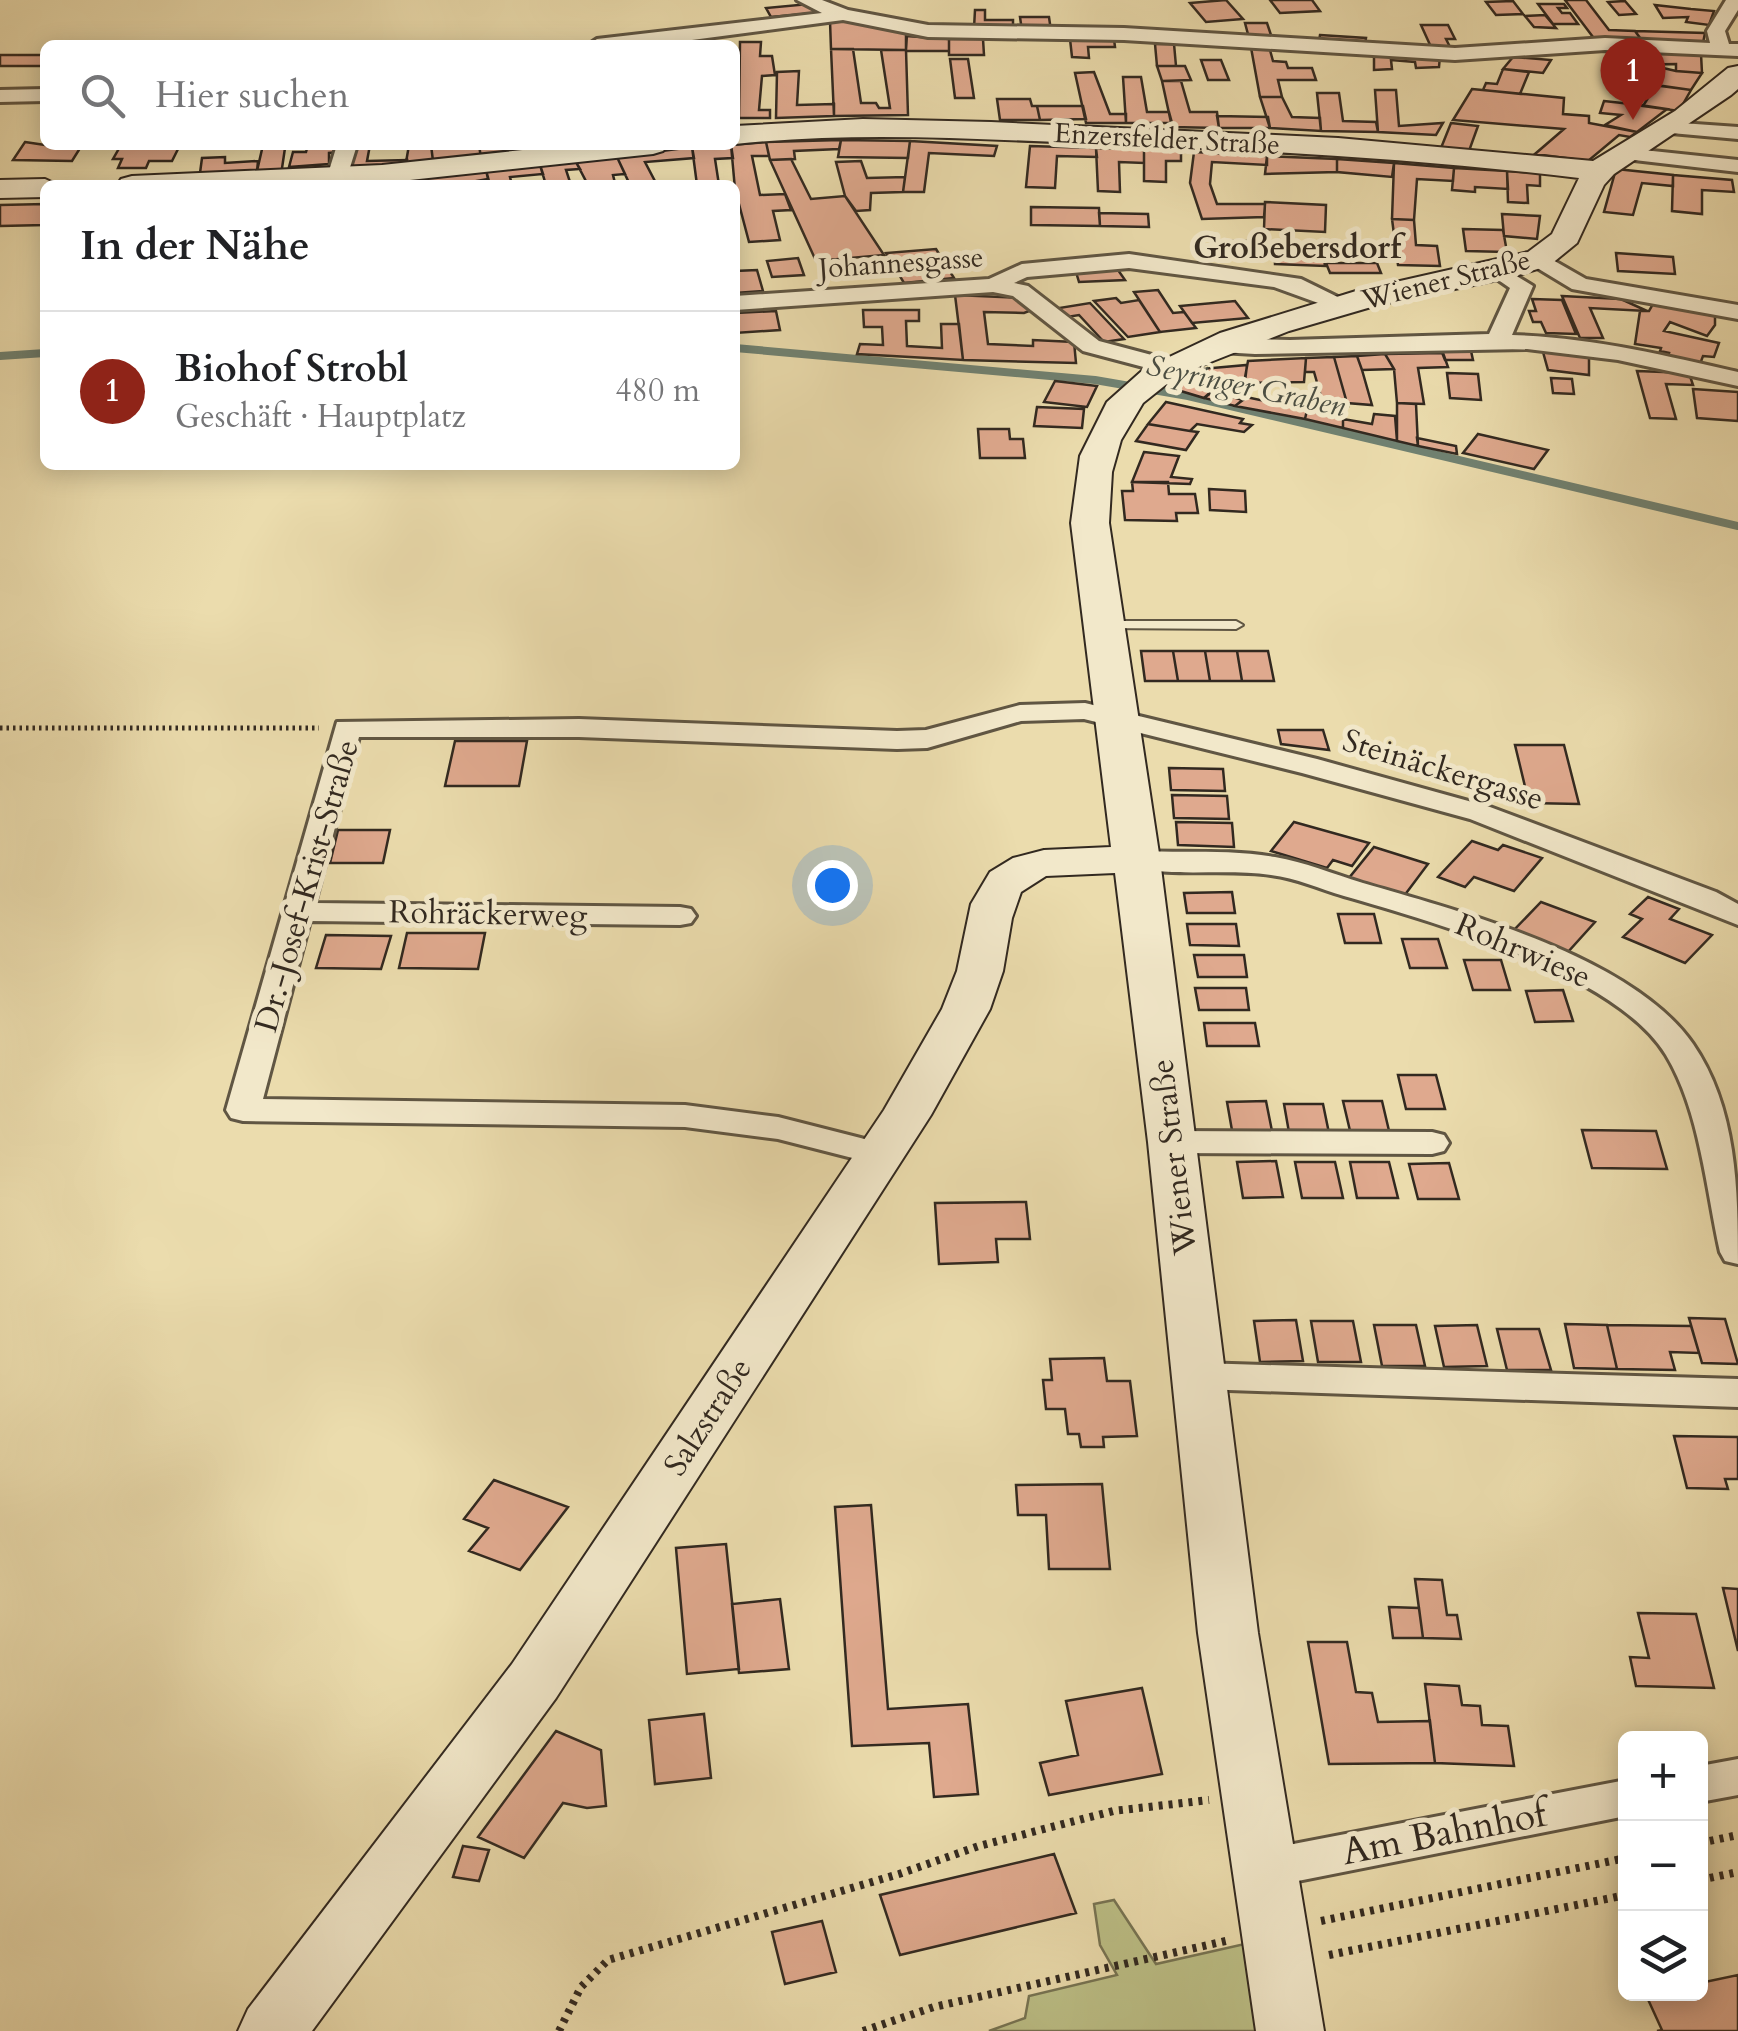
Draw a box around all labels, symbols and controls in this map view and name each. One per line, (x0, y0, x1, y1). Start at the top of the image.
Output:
pin: 1 (1600, 38, 1666, 120)
search box (40, 40, 740, 150)
icon: search (75, 68, 130, 123)
text: Hier suchen (155, 69, 349, 121)
street label: Enzersfelder Straße (1053, 114, 1281, 164)
text: In der Nähe (80, 217, 310, 274)
district label: Großebersdorf (1193, 226, 1406, 270)
street label: Johannesgasse (813, 238, 985, 288)
street label: Wiener Straße (1357, 241, 1534, 320)
text: Biohof Strobl (175, 343, 408, 395)
water label: Seyringer Graben (1143, 345, 1350, 427)
text: 1 (104, 369, 121, 413)
text: 480 m (615, 369, 700, 413)
text: Geschäft · Hauptplatz (175, 395, 466, 439)
street label: Steinäckergasse (1337, 719, 1549, 821)
street label: Dr.-Josef-Krist-Straße (244, 735, 370, 1037)
your location (807, 860, 858, 911)
street label: Rohräckerweg (388, 890, 588, 938)
street label: Rohrwiese (1449, 903, 1597, 999)
street label: Wiener Straße (1140, 1057, 1208, 1258)
street label: Salzstraße (654, 1350, 762, 1484)
map controls (1618, 1731, 1708, 2001)
button: + (1618, 1731, 1708, 1821)
street label: Am Bahnhof (1337, 1786, 1557, 1878)
button: − (1618, 1821, 1708, 1911)
button: layers (1618, 1911, 1708, 2001)

